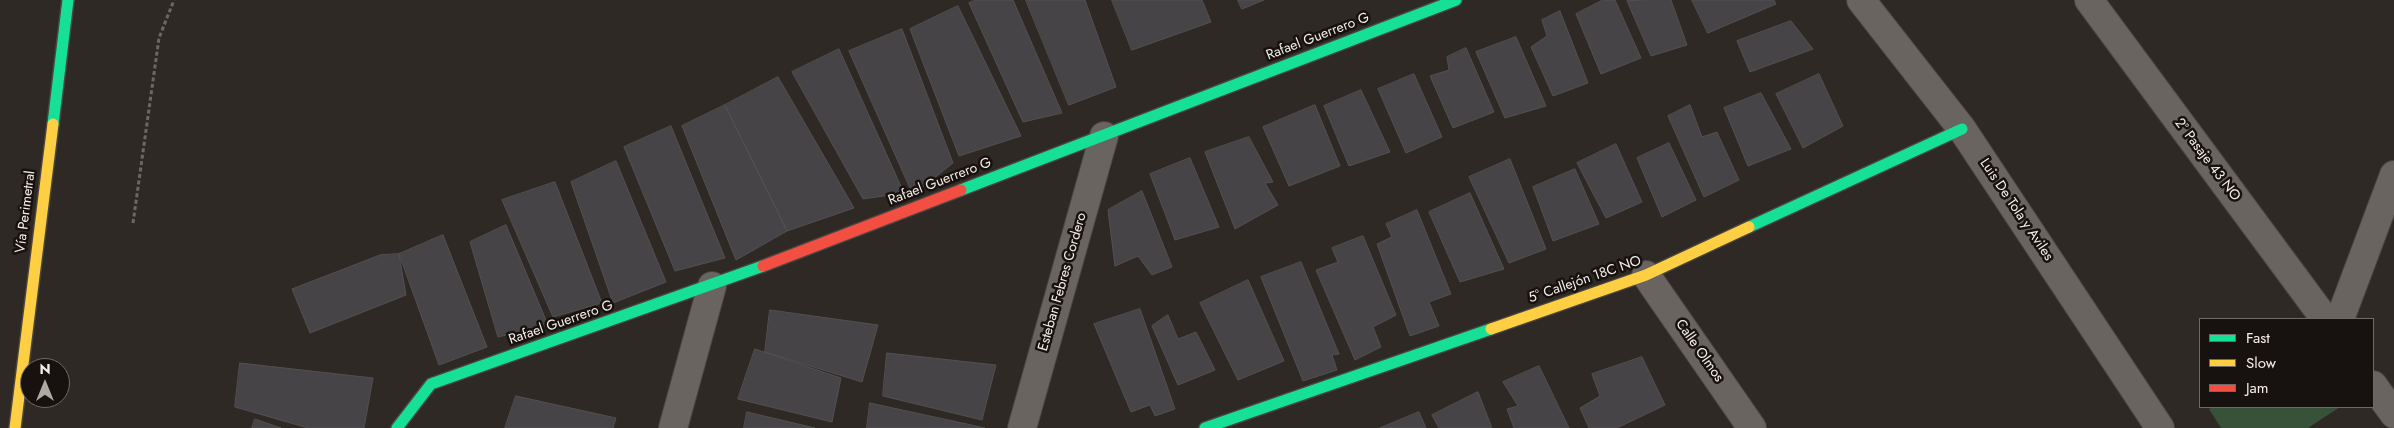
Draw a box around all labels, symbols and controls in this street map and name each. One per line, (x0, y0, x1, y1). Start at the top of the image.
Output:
street label: Rafael Guerrero G (1264, 10, 1372, 64)
street label: 2° Pasaje 43 NO (2170, 115, 2244, 205)
street label: Rafael Guerrero G (886, 155, 994, 209)
street label: Luis De Tola y Aviles (1976, 156, 2056, 264)
street label: Vía Perimetral (13, 170, 39, 254)
street label: Esteban Febres Cordero (1035, 211, 1091, 353)
street label: 5° Callejón 18C NO (1526, 253, 1644, 307)
street label: Rafael Guerrero G (507, 297, 615, 349)
street label: Calle Olmos (1671, 316, 1727, 386)
legend (2199, 318, 2374, 408)
text: Fast (2246, 327, 2270, 349)
text: Slow (2246, 352, 2276, 374)
north arrow (20, 358, 70, 408)
text: N (39, 359, 51, 379)
text: Jam (2246, 377, 2269, 399)

